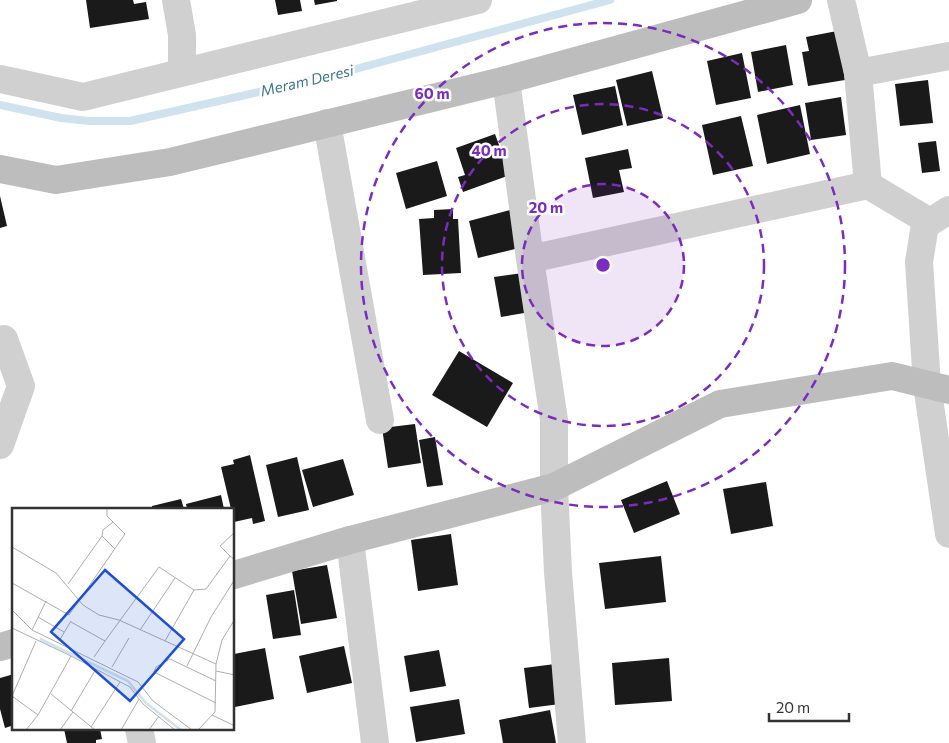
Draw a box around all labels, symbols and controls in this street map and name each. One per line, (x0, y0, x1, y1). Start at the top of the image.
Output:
water label: Meram Deresi (258, 60, 356, 99)
text: 60 m (414, 84, 450, 102)
text: 40 m (471, 141, 507, 159)
text: 20 m (529, 198, 563, 216)
centre of rings (594, 256, 612, 274)
inset map (12, 508, 235, 730)
scale bar (769, 690, 849, 722)
text: 20 m (776, 698, 810, 716)

